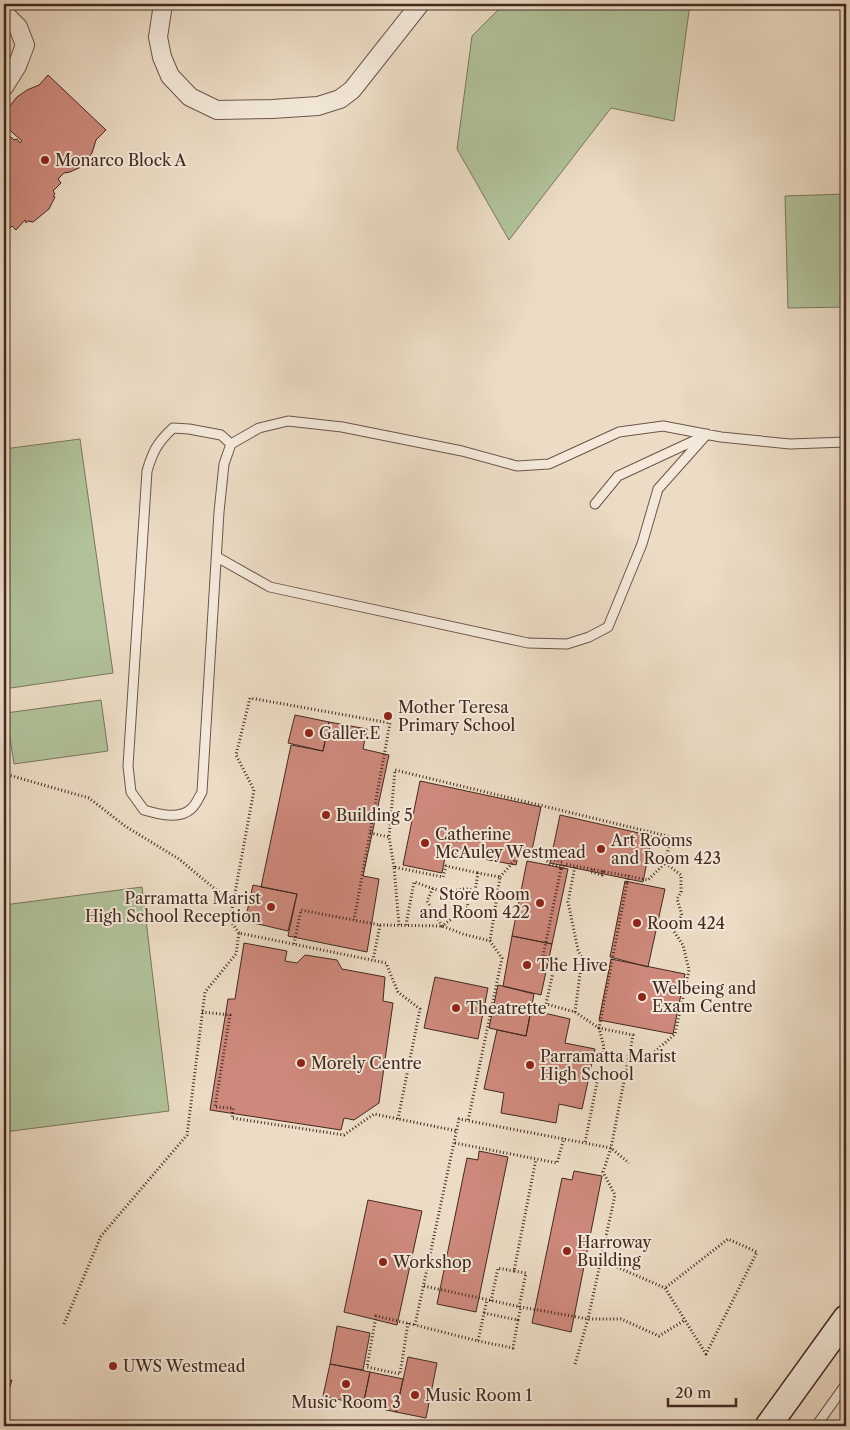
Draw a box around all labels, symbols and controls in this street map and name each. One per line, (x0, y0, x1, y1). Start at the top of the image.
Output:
place label: Monarco Block A (55, 150, 188, 170)
marker: Monarco Block A (39, 154, 51, 166)
place label: Mother Teresa Primary School (398, 697, 516, 735)
marker: Mother Teresa Primary School (382, 710, 394, 722)
place label: Galler.E (319, 723, 380, 743)
marker: Galler.E (303, 727, 315, 739)
place label: Building 5 (336, 805, 413, 825)
marker: Building 5 (320, 809, 332, 821)
place label: Catherine McAuley Westmead (435, 824, 586, 862)
place label: Art Rooms and Room 423 (610, 830, 721, 868)
marker: Catherine McAuley Westmead (419, 837, 431, 849)
marker: Art Rooms and Room 423 (595, 843, 607, 855)
place label: Store Room and Room 422 (420, 884, 530, 922)
place label: Parramatta Marist High School Reception (85, 888, 261, 926)
marker: Store Room and Room 422 (534, 897, 546, 909)
marker: Parramatta Marist High School Reception (265, 901, 277, 913)
place label: Room 424 (647, 913, 725, 933)
marker: Room 424 (631, 917, 643, 929)
place label: The Hive (537, 955, 608, 975)
marker: The Hive (521, 959, 533, 971)
place label: Welbeing and Exam Centre (651, 978, 757, 1016)
marker: Welbeing and Exam Centre (636, 991, 648, 1003)
place label: Theatrette (466, 998, 547, 1018)
marker: Theatrette (450, 1002, 462, 1014)
place label: Parramatta Marist High School (540, 1046, 677, 1084)
place label: Morely Centre (311, 1053, 422, 1073)
marker: Morely Centre (295, 1057, 307, 1069)
marker: Parramatta Marist High School (524, 1059, 536, 1071)
place label: Harroway Building (577, 1232, 652, 1270)
marker: Harroway Building (561, 1245, 573, 1257)
place label: Workshop (392, 1252, 472, 1272)
marker: Workshop (377, 1256, 389, 1268)
place label: UWS Westmead (123, 1356, 246, 1376)
marker: UWS Westmead (107, 1360, 119, 1372)
scale bar (668, 1375, 735, 1407)
marker: Music Room 3 (340, 1378, 352, 1390)
text: 20 m (675, 1383, 711, 1402)
place label: Music Room 1 (425, 1385, 533, 1405)
marker: Music Room 1 (409, 1389, 421, 1401)
place label: Music Room 3 (291, 1392, 401, 1412)

